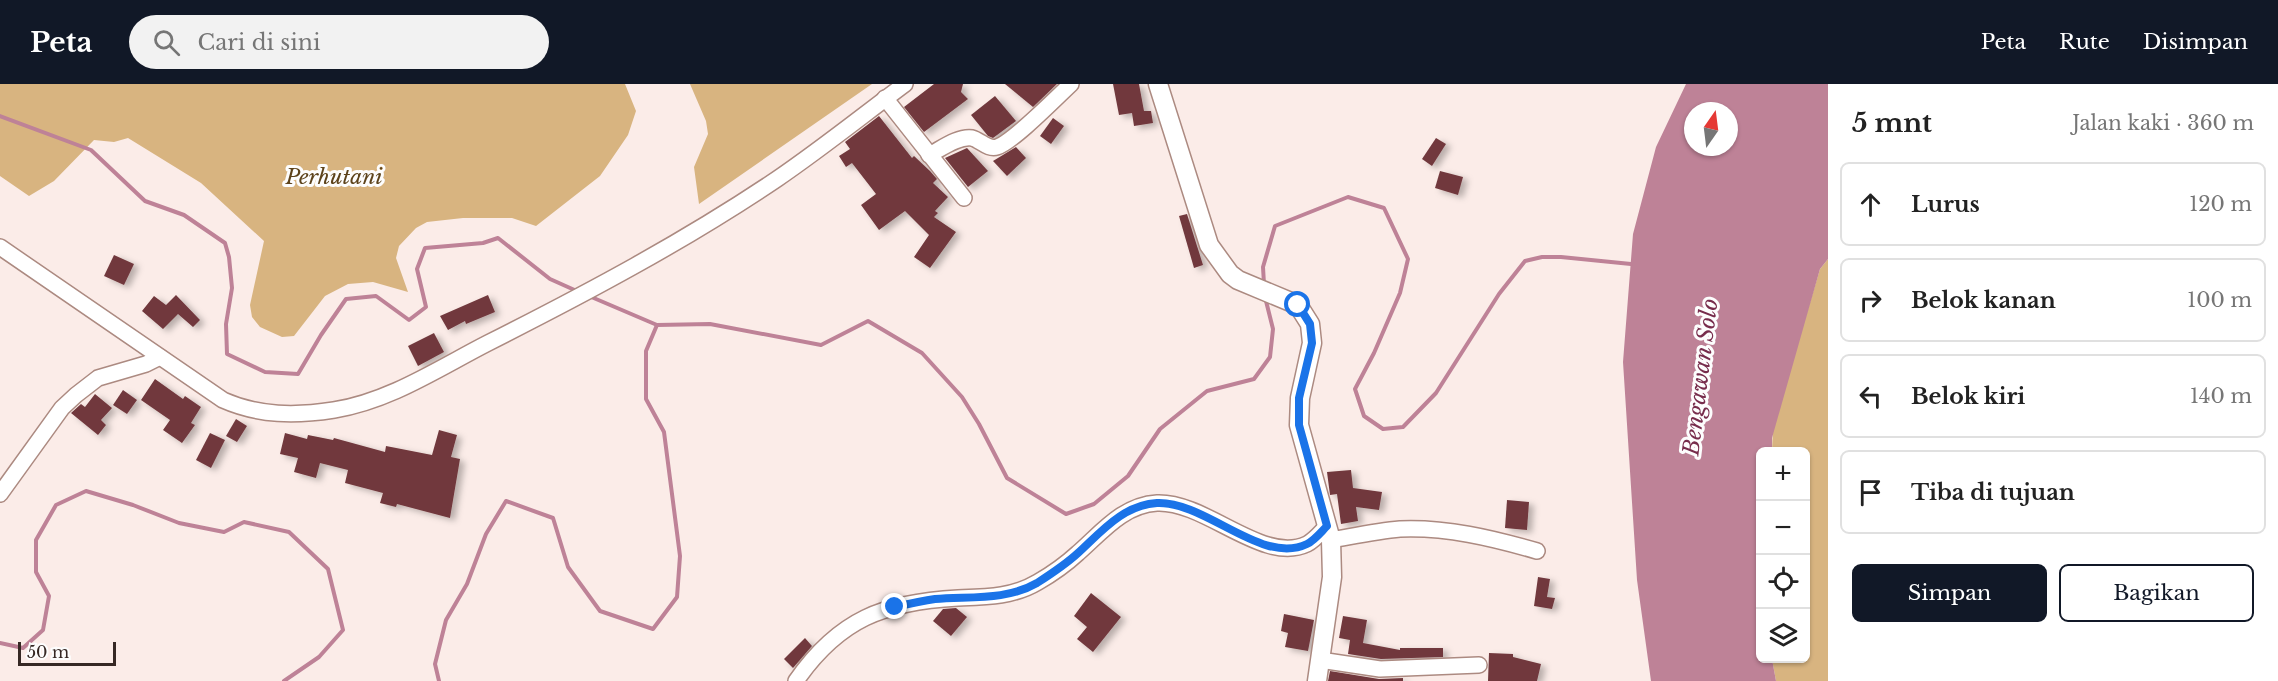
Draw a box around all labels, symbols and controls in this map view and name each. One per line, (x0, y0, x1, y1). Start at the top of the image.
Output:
search box (129, 15, 549, 69)
text: Peta (30, 25, 93, 60)
icon: search (150, 26, 183, 59)
text: Cari di sini (198, 29, 320, 56)
text: Peta (1981, 29, 2026, 55)
text: Rute (2059, 29, 2110, 55)
text: Disimpan (2143, 29, 2248, 55)
north arrow (1684, 102, 1738, 156)
text: 5 mnt (1852, 107, 1932, 139)
text: Jalan kaki · 360 m (2072, 111, 2254, 135)
park label: Perhutani (284, 164, 383, 190)
icon: ahead (1854, 188, 1887, 221)
text: Lurus (1911, 191, 1980, 218)
text: 120 m (2189, 192, 2252, 216)
icon: right (1854, 284, 1887, 317)
text: Belok kanan (1911, 287, 2056, 314)
text: 100 m (2187, 288, 2252, 312)
route start (1284, 291, 1310, 317)
water label: Bengawan Solo (1677, 297, 1724, 458)
icon: left (1854, 380, 1887, 413)
text: Belok kiri (1911, 383, 2025, 410)
text: 140 m (2190, 384, 2252, 408)
map controls (1756, 447, 1810, 663)
button: + (1756, 447, 1810, 501)
icon: arrive (1854, 476, 1887, 509)
text: Tiba di tujuan (1911, 479, 2075, 506)
button: − (1756, 501, 1810, 555)
button: locate (1756, 555, 1810, 609)
button: Simpan (1852, 564, 2047, 622)
button: Bagikan (2059, 564, 2254, 622)
route end (881, 593, 907, 619)
button: layers (1756, 609, 1810, 663)
scale bar (18, 639, 116, 666)
text: 50 m (27, 642, 69, 662)

